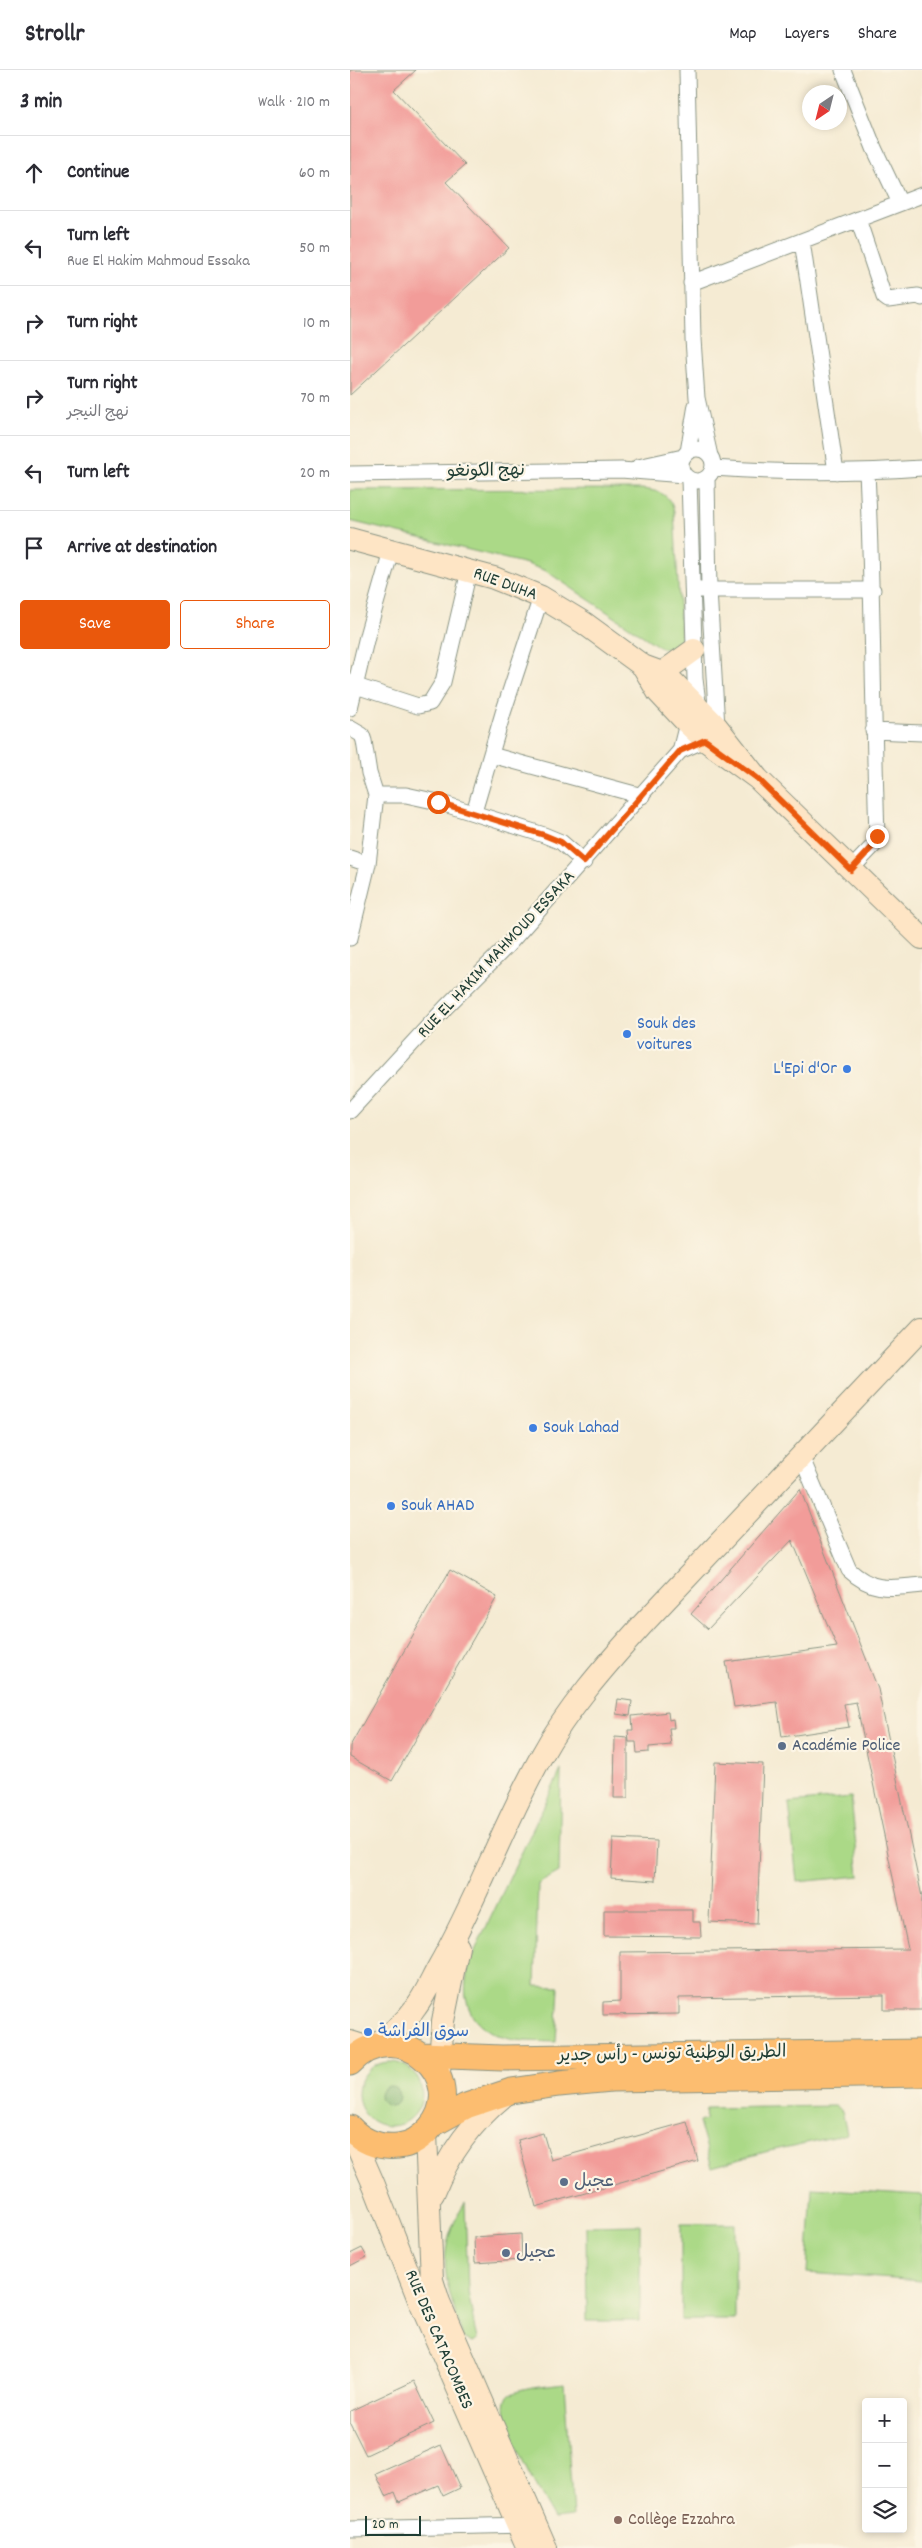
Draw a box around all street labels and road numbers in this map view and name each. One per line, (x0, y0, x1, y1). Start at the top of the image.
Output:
street label: نهج الكونغو (446, 459, 525, 485)
street label: RUE DUHA (469, 562, 541, 608)
street label: RUE EL HAKIM MAHMOUD ESSAKA (412, 865, 582, 1045)
street label: الطريق الوطنية تونس - رأس جدير (556, 2041, 786, 2070)
street label: RUE DES CATACOMBES (397, 2266, 479, 2414)

